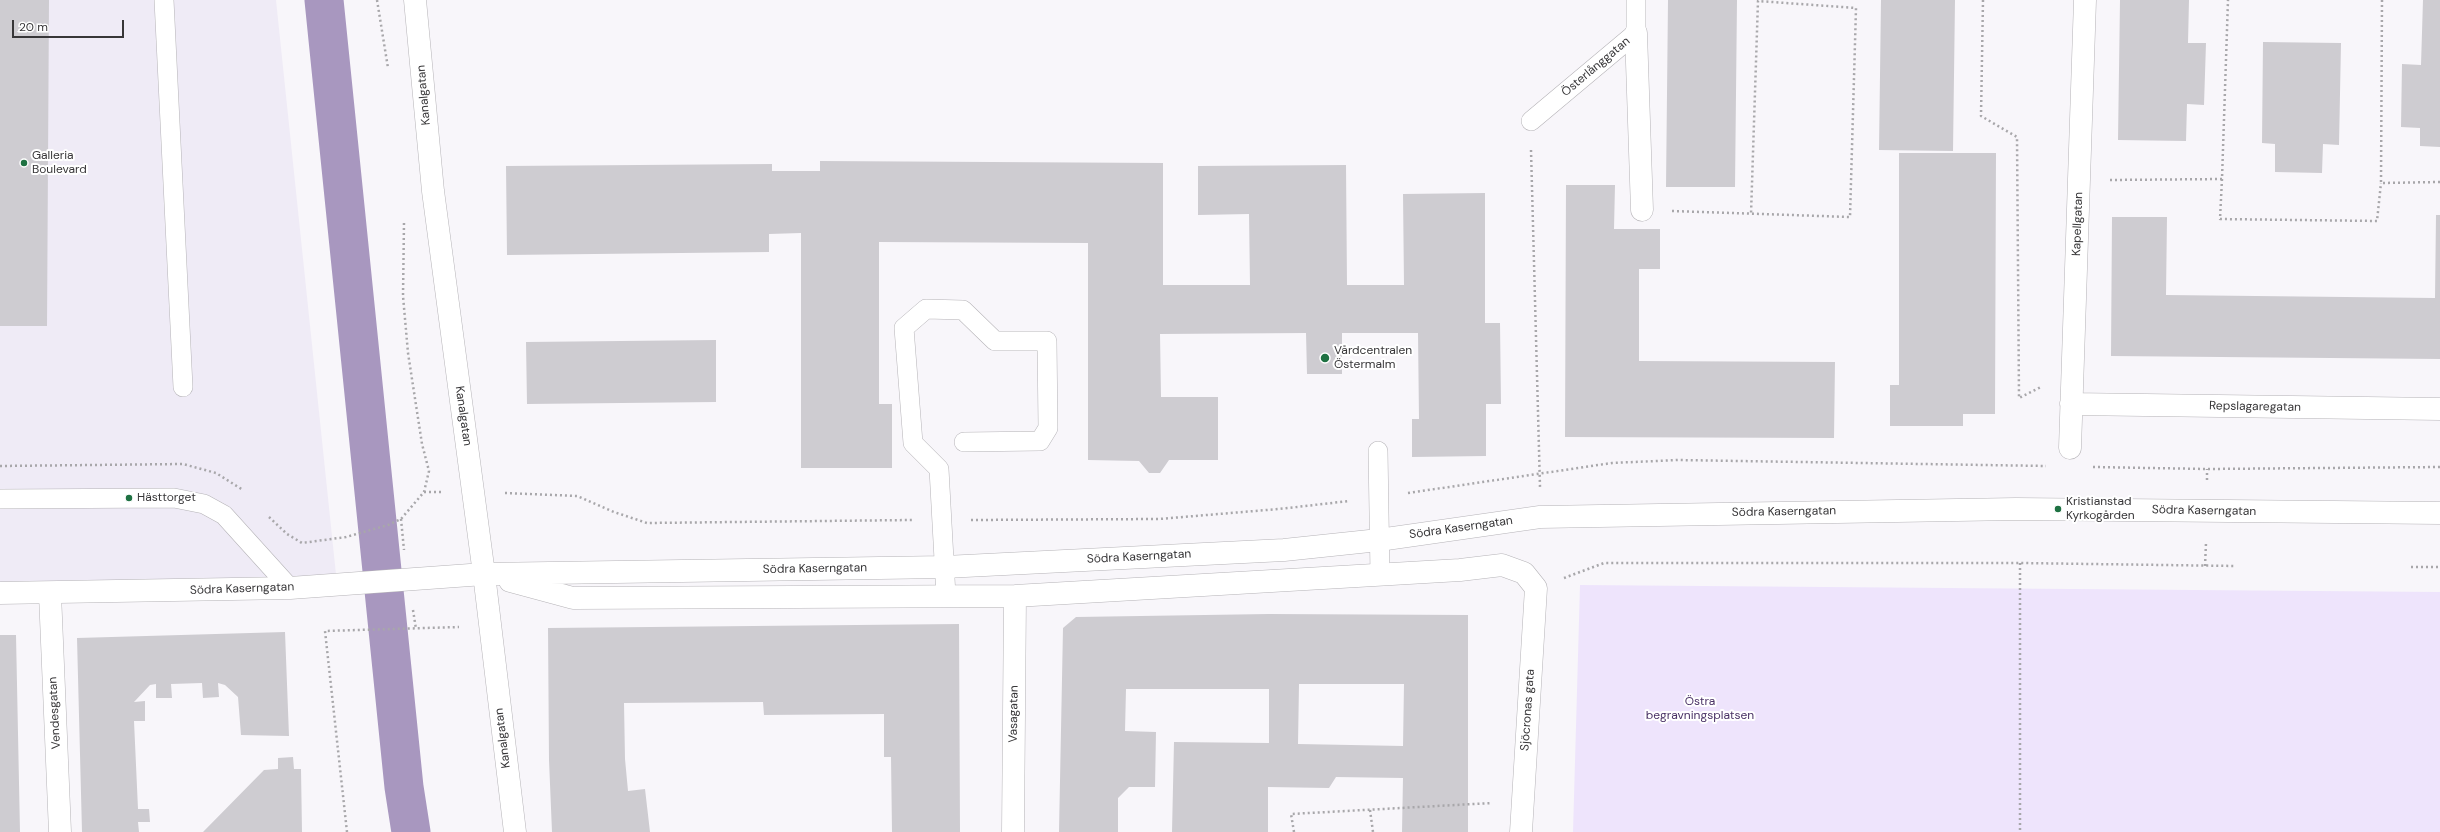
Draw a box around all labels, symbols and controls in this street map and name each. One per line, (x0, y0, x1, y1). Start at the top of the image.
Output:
scale bar (14, 12, 126, 38)
text: 20 m (19, 19, 48, 35)
street label: Österlånggatan (1559, 34, 1633, 100)
street label: Kanalgatan (414, 64, 434, 126)
place label: Galleria Boulevard (32, 149, 87, 177)
marker: Galleria Boulevard (19, 158, 29, 168)
street label: Kapellgatan (2070, 192, 2086, 256)
place label: Vårdcentralen Östermalm (1334, 344, 1412, 372)
marker: Vårdcentralen Östermalm (1319, 352, 1331, 364)
street label: Kanalgatan (452, 385, 474, 447)
street label: Repslagaregatan (2209, 399, 2301, 415)
place label: Hästtorget (137, 491, 196, 505)
marker: Hästtorget (124, 493, 134, 503)
place label: Kristianstad Kyrkogården (2066, 495, 2135, 523)
street label: Södra Kaserngatan (2152, 503, 2256, 519)
street label: Södra Kaserngatan (1732, 504, 1836, 520)
marker: Kristianstad Kyrkogården (2053, 504, 2063, 514)
street label: Södra Kaserngatan (1408, 514, 1514, 542)
street label: Södra Kaserngatan (1087, 547, 1191, 567)
street label: Södra Kaserngatan (763, 561, 867, 577)
street label: Södra Kaserngatan (190, 580, 294, 598)
street label: Sjöcronas gata (1518, 669, 1538, 751)
street label: Vendesgatan (46, 676, 64, 750)
street label: Vasagatan (1006, 685, 1022, 743)
park label: Östra begravningsplatsen (1646, 695, 1754, 723)
street label: Kanalgatan (492, 707, 514, 769)

